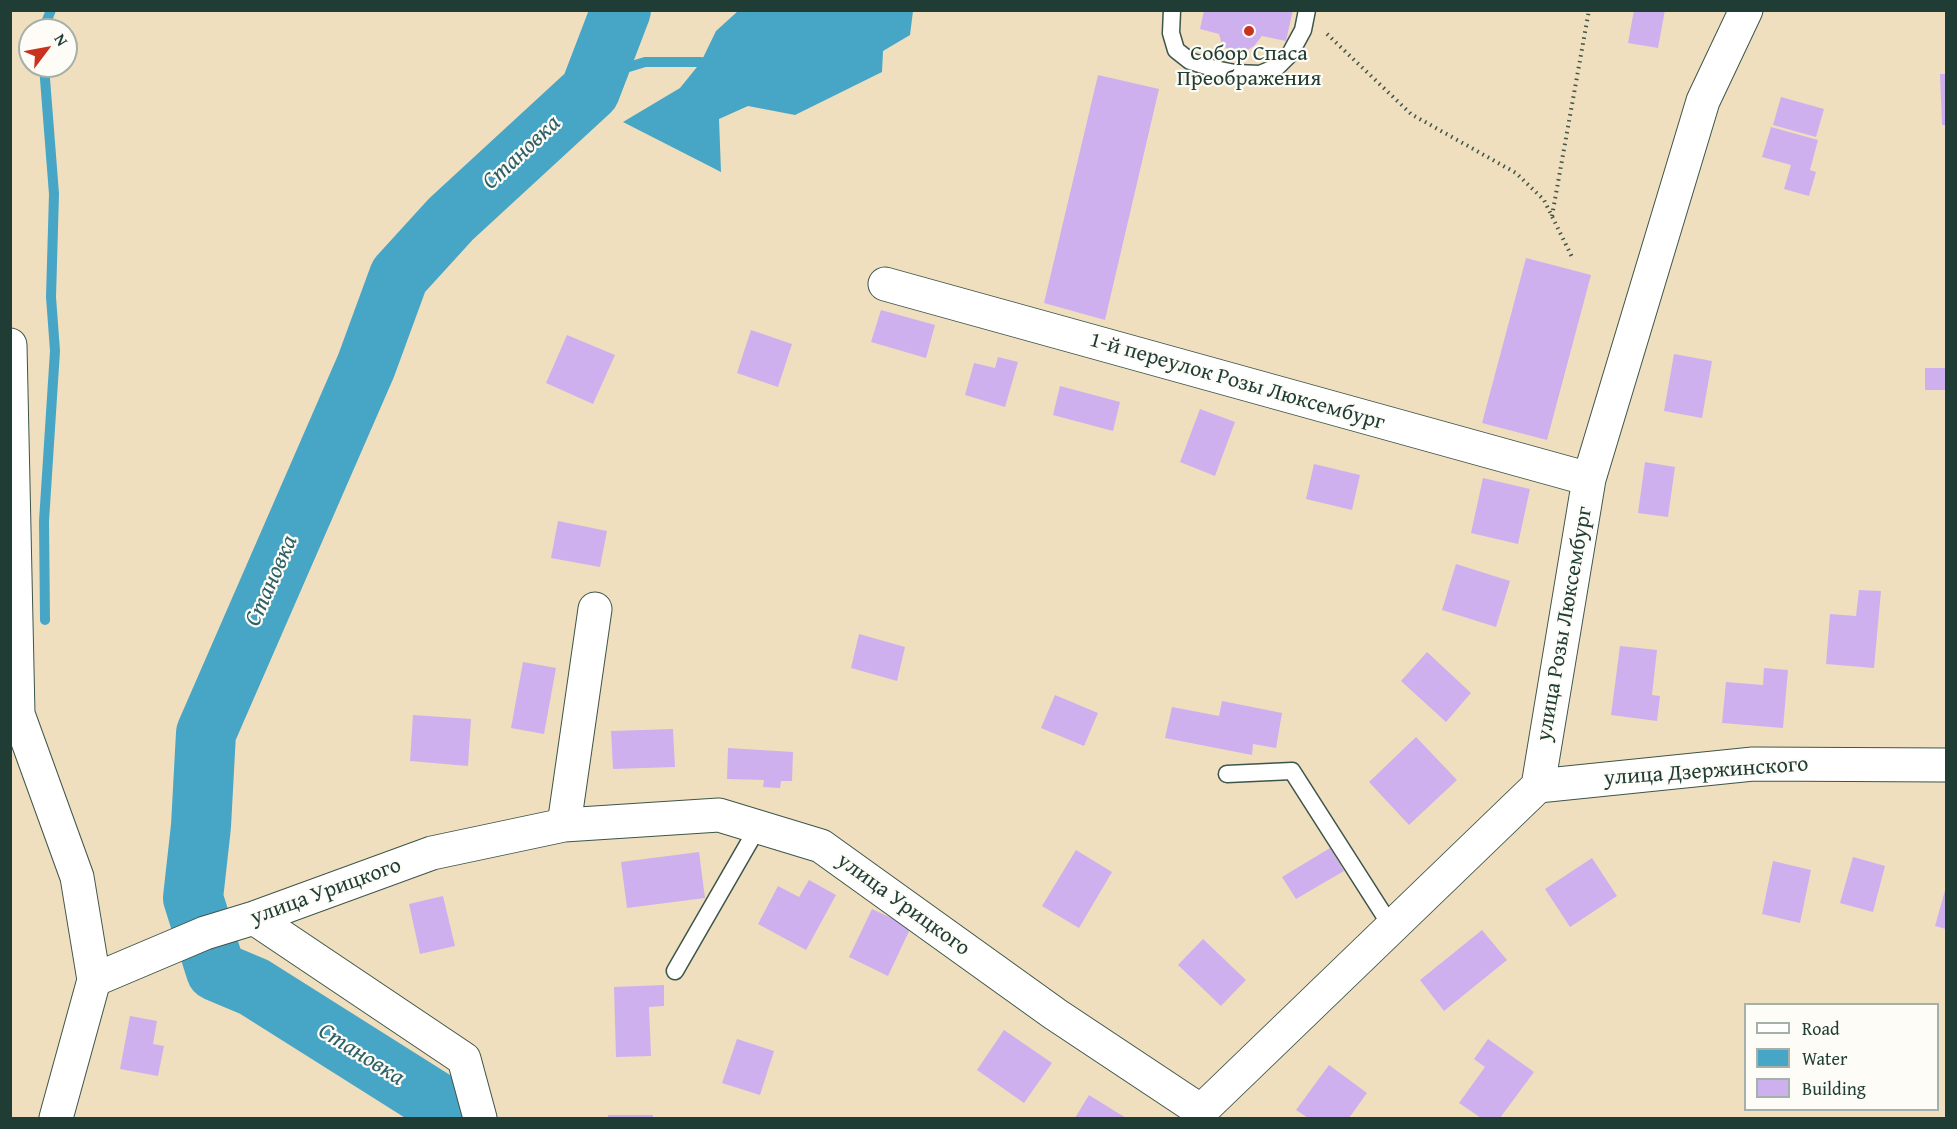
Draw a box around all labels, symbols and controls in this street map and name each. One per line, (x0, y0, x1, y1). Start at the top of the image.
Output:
north arrow (18, 18, 78, 78)
marker: Собор Спаса Преображения (1242, 24, 1256, 38)
text: N (49, 29, 75, 50)
place label: Собор Спаса Преображения (1177, 41, 1321, 92)
water label: Становка (477, 110, 567, 196)
street label: 1-й переулок Розы Люксембург (1086, 327, 1388, 437)
street label: улица Розы Люксембург (1531, 505, 1599, 743)
water label: Становка (239, 531, 305, 631)
street label: улица Дзержинского (1603, 752, 1809, 792)
street label: улица Урицкого (831, 848, 975, 962)
street label: улица Урицкого (247, 853, 405, 931)
legend (1744, 1003, 1939, 1111)
text: Road (1802, 1015, 1840, 1042)
water label: Становка (312, 1017, 410, 1093)
text: Water (1802, 1045, 1847, 1072)
text: Building (1802, 1075, 1866, 1102)

